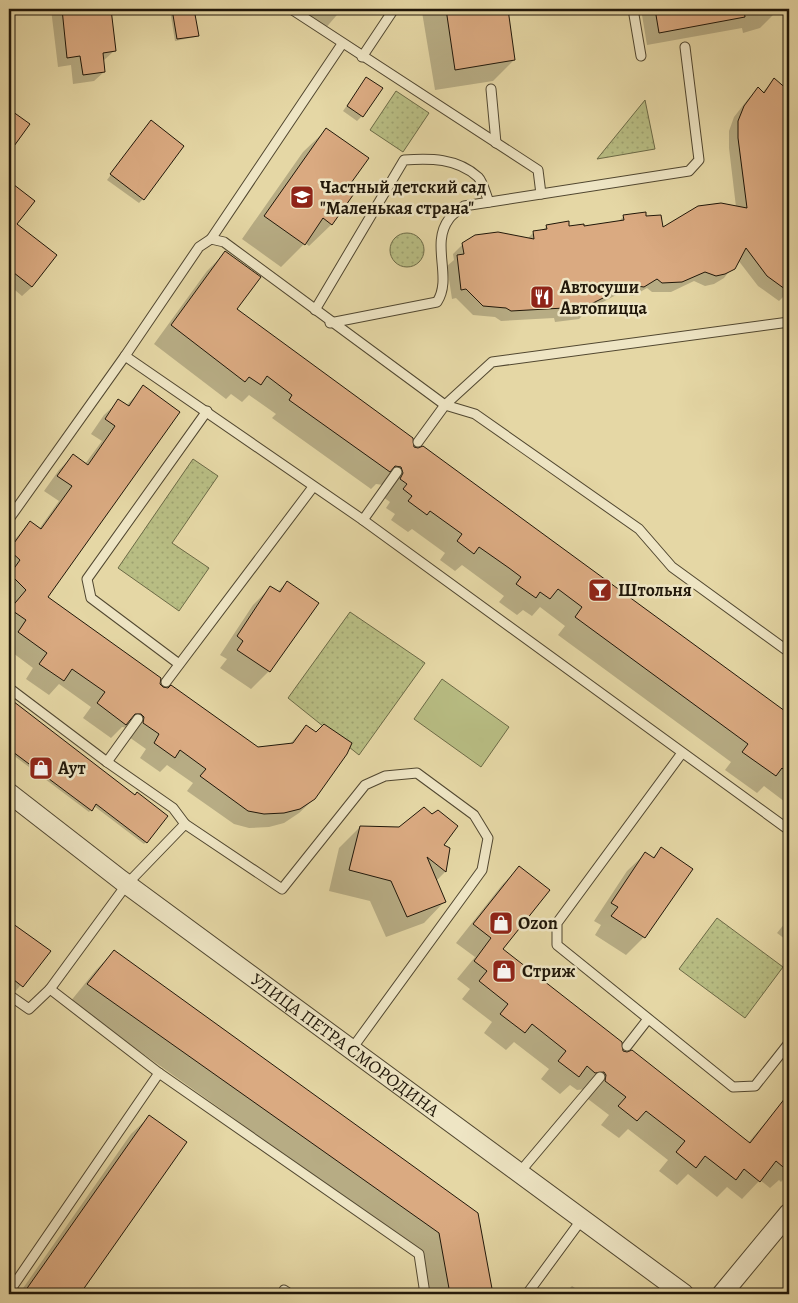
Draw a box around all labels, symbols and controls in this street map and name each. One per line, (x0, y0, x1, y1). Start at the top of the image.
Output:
place label: Частный детский сад "Маленькая страна" (320, 175, 486, 220)
school or university icon: Частный детский сад "Маленькая страна" (289, 184, 315, 210)
place label: Автосуши Автопицца (559, 275, 648, 320)
restaurant icon: Автосуши Автопицца (529, 284, 555, 310)
bar icon: Штольня (587, 577, 613, 603)
place label: Штольня (618, 578, 692, 602)
shop icon: Аут (28, 755, 54, 781)
place label: Аут (57, 756, 86, 780)
shop icon: Ozon (488, 910, 514, 936)
place label: Ozon (518, 911, 558, 935)
shop icon: Стриж (491, 958, 517, 984)
place label: Стриж (522, 959, 576, 983)
street label: УЛИЦА ПЕТРА СМОРОДИНА (246, 967, 445, 1122)

